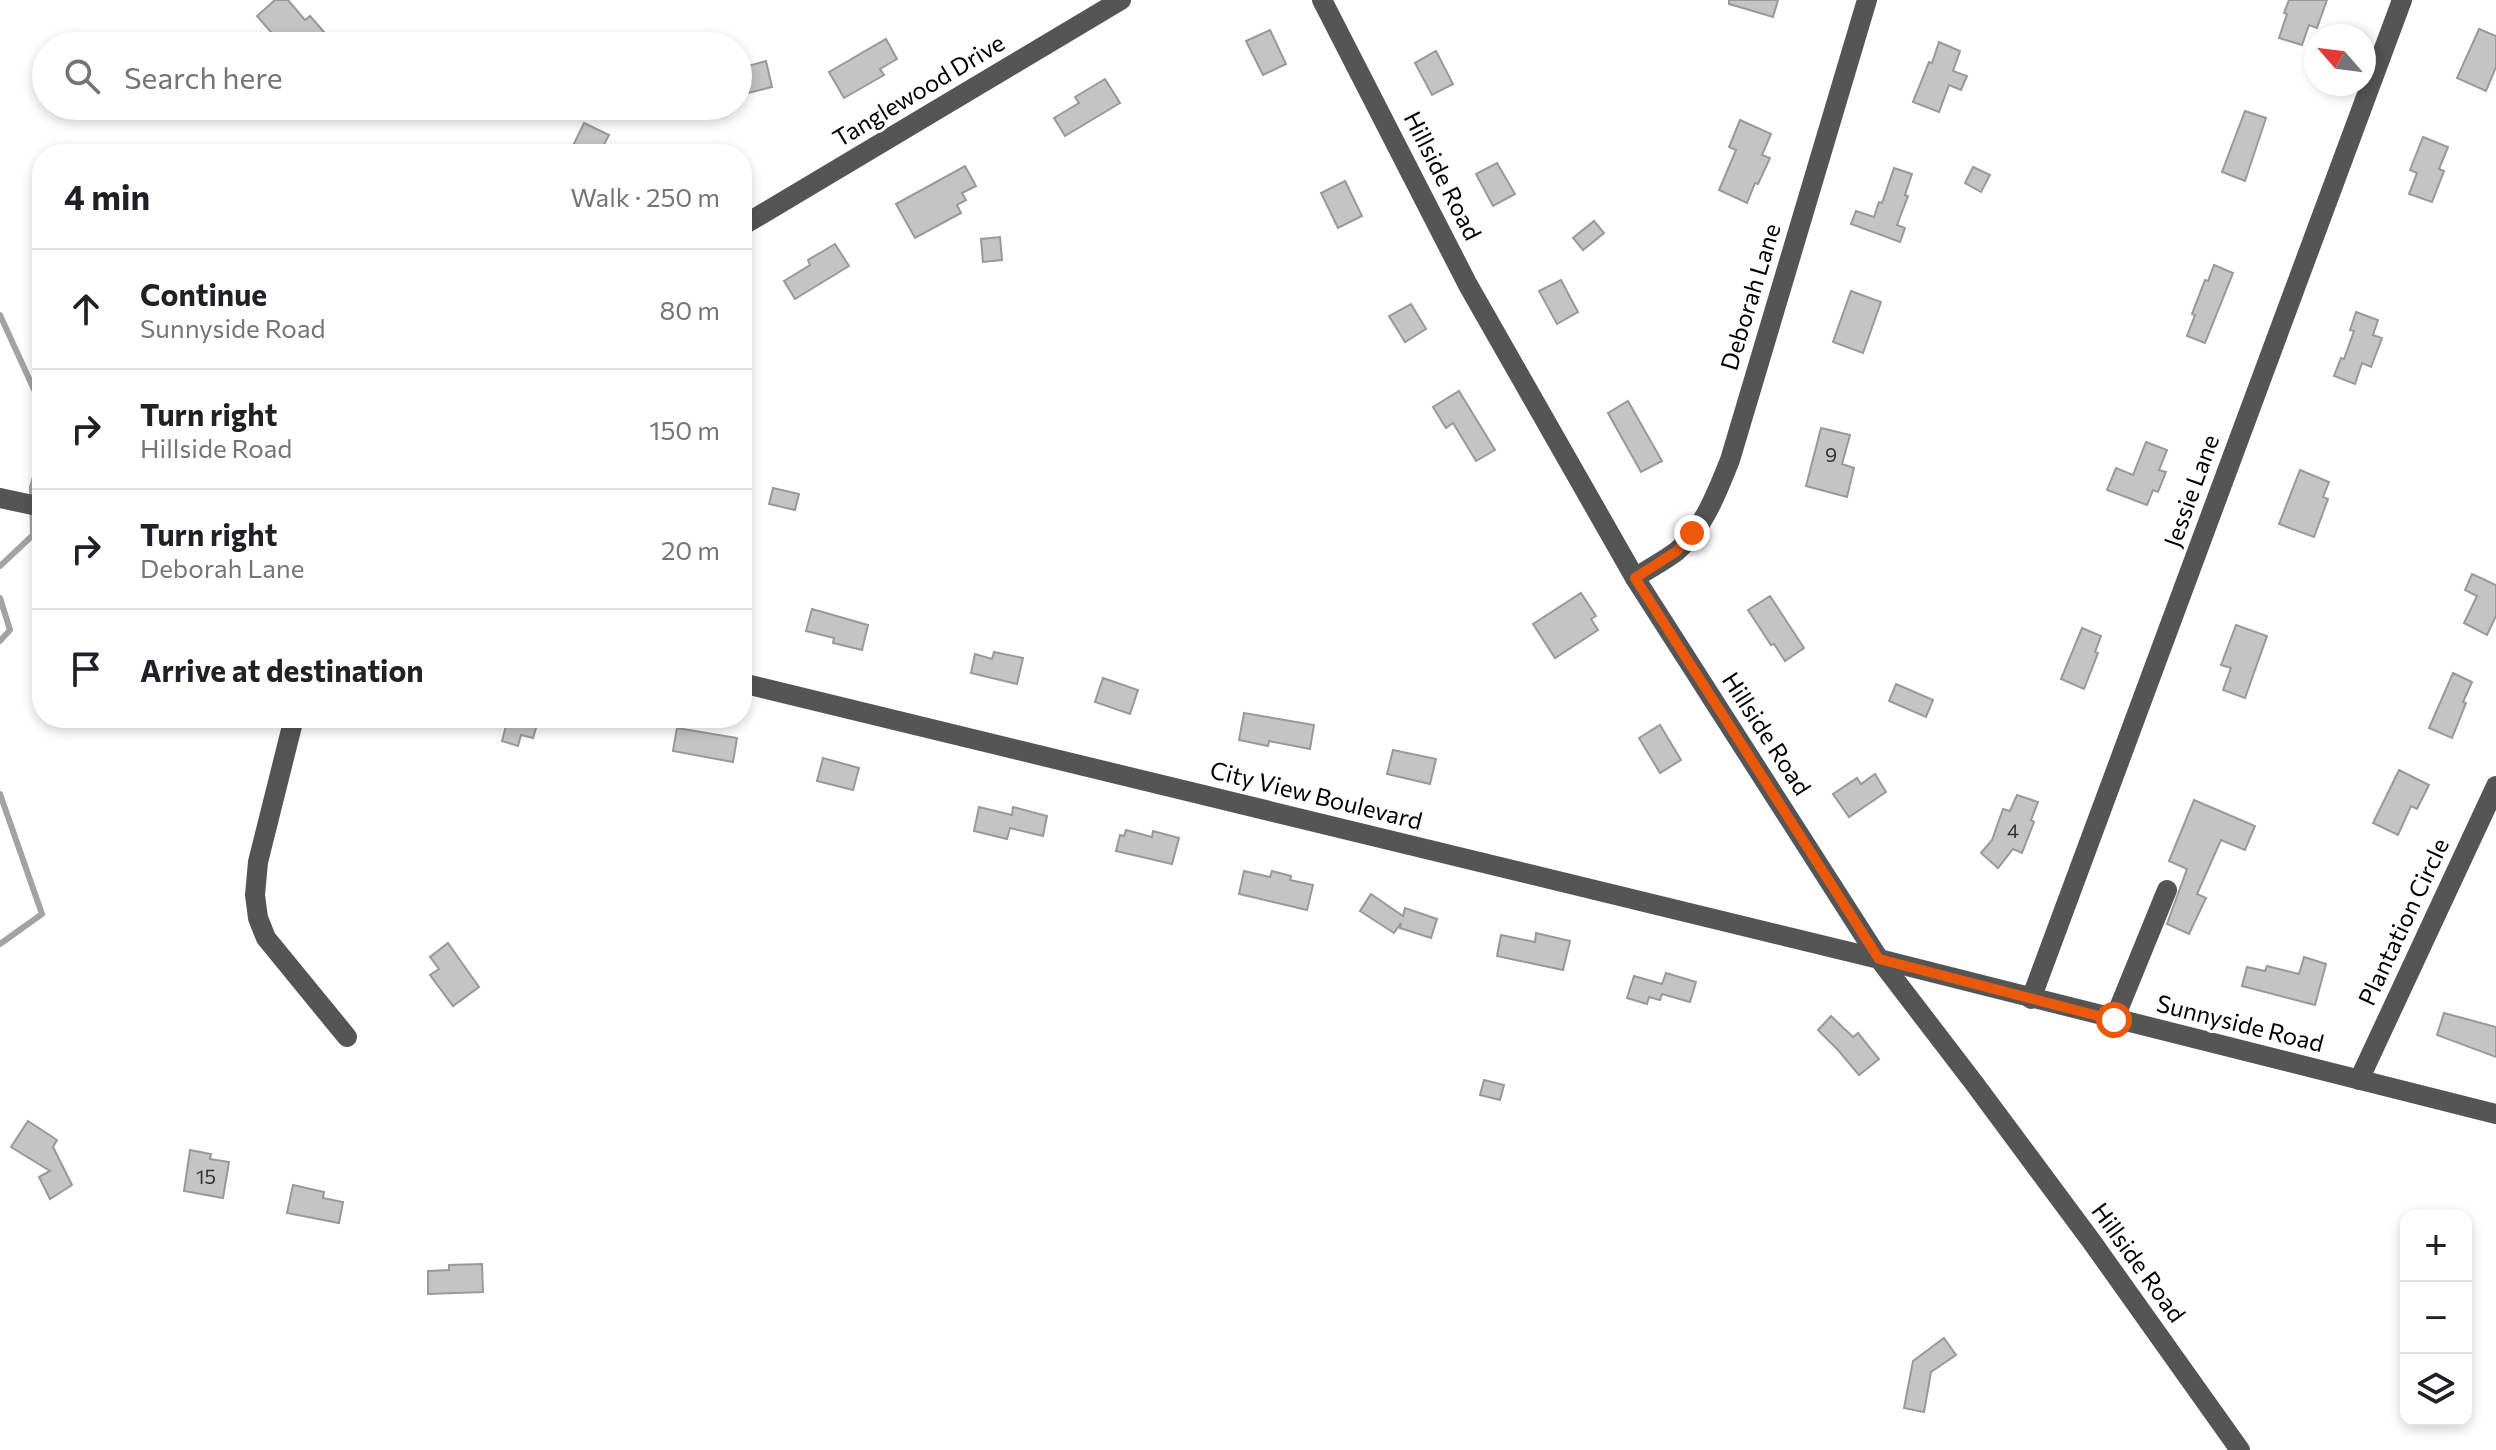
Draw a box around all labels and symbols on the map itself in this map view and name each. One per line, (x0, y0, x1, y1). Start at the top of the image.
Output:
north arrow (2304, 24, 2376, 96)
street label: Tanglewood Drive (827, 27, 1009, 152)
street label: Hillside Road (1398, 106, 1488, 245)
street label: Deborah Lane (1714, 220, 1786, 373)
street label: Jessie Lane (2157, 430, 2224, 551)
house number: 9 (1825, 442, 1837, 466)
route end (1674, 515, 1710, 551)
street label: Hillside Road (1717, 666, 1818, 800)
street label: City View Boulevard (1207, 754, 1425, 835)
house number: 4 (2007, 818, 2019, 842)
street label: Plantation Circle (2351, 833, 2454, 1010)
street label: Sunnyside Road (2154, 988, 2327, 1057)
route start (2096, 1002, 2132, 1038)
house number: 15 (196, 1164, 216, 1188)
street label: Hillside Road (2086, 1197, 2192, 1328)

